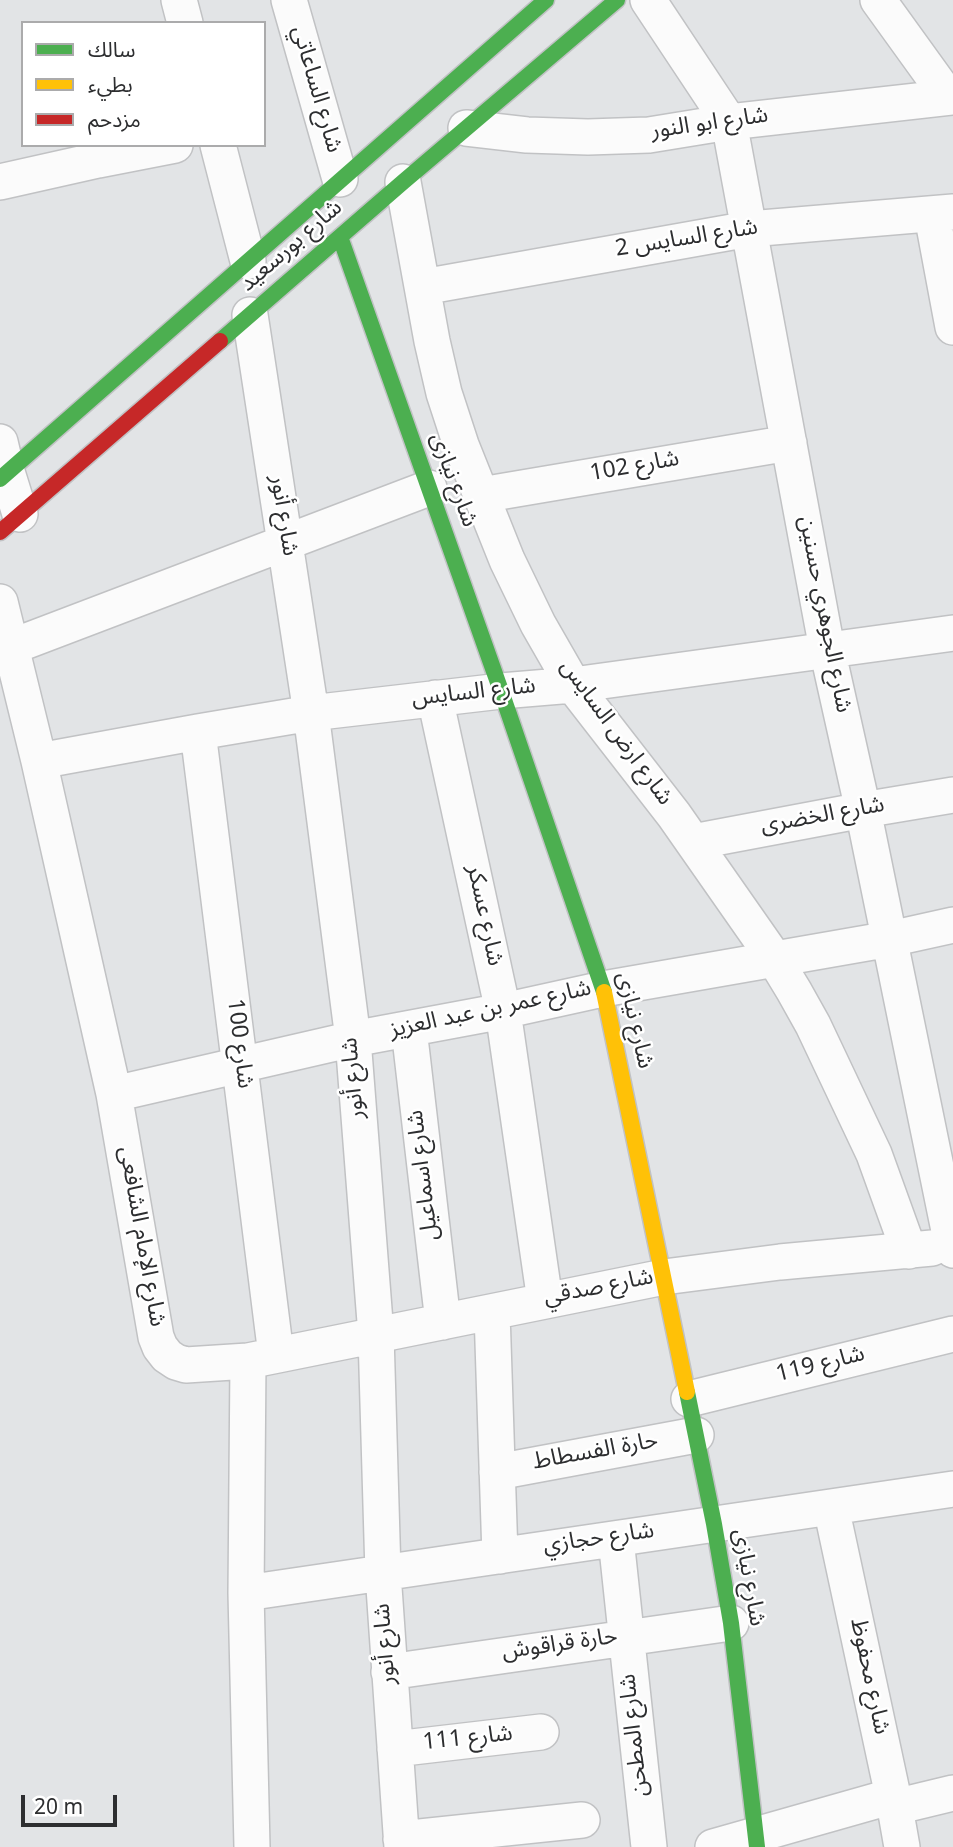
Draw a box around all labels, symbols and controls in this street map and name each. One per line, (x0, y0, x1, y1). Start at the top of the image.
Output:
legend (21, 21, 266, 147)
street label: شارع الساعاتي (283, 23, 345, 157)
text: سالك (88, 28, 135, 72)
text: بطيء (88, 63, 133, 107)
text: مزدحم (88, 98, 141, 142)
street label: شارع ابو النور (650, 104, 770, 148)
street label: شارع بورسعيد (236, 196, 350, 300)
street label: شارع السايس 2 (614, 216, 760, 266)
street label: شارع نيازى (421, 430, 481, 532)
street label: شارع 102 (588, 448, 682, 490)
street label: شارع أنور (261, 473, 301, 559)
street label: شارع الجوهري حسنين (789, 514, 855, 716)
street label: شارع ارض السايس (552, 656, 676, 812)
street label: شارع السايس (411, 675, 537, 715)
street label: شارع الخضرى (759, 794, 887, 842)
street label: شارع عسكر (458, 863, 506, 969)
street label: شارع نيازى (608, 970, 656, 1072)
street label: شارع عمر بن عبد العزيز (388, 977, 594, 1047)
street label: شارع 100 (218, 998, 256, 1090)
street label: شارع أنور (339, 1036, 373, 1120)
street label: شارع اسماعيل (404, 1108, 448, 1242)
street label: شارع الإمام الشافعى (110, 1145, 168, 1329)
street label: شارع صدقي (542, 1266, 656, 1314)
street label: شارع 119 (774, 1343, 868, 1391)
street label: حارة الفسطاط (531, 1429, 661, 1479)
street label: شارع حجازي (542, 1520, 656, 1562)
street label: شارع نيازى (724, 1527, 768, 1629)
street label: شارع أنور (371, 1602, 405, 1686)
street label: شارع محفوظ (841, 1616, 893, 1738)
street label: حارة قراقوش (501, 1625, 619, 1669)
street label: شارع المطحن (617, 1672, 657, 1798)
street label: شارع 111 (422, 1723, 514, 1759)
scale bar (24, 1780, 121, 1824)
text: 20 m (34, 1785, 83, 1829)

